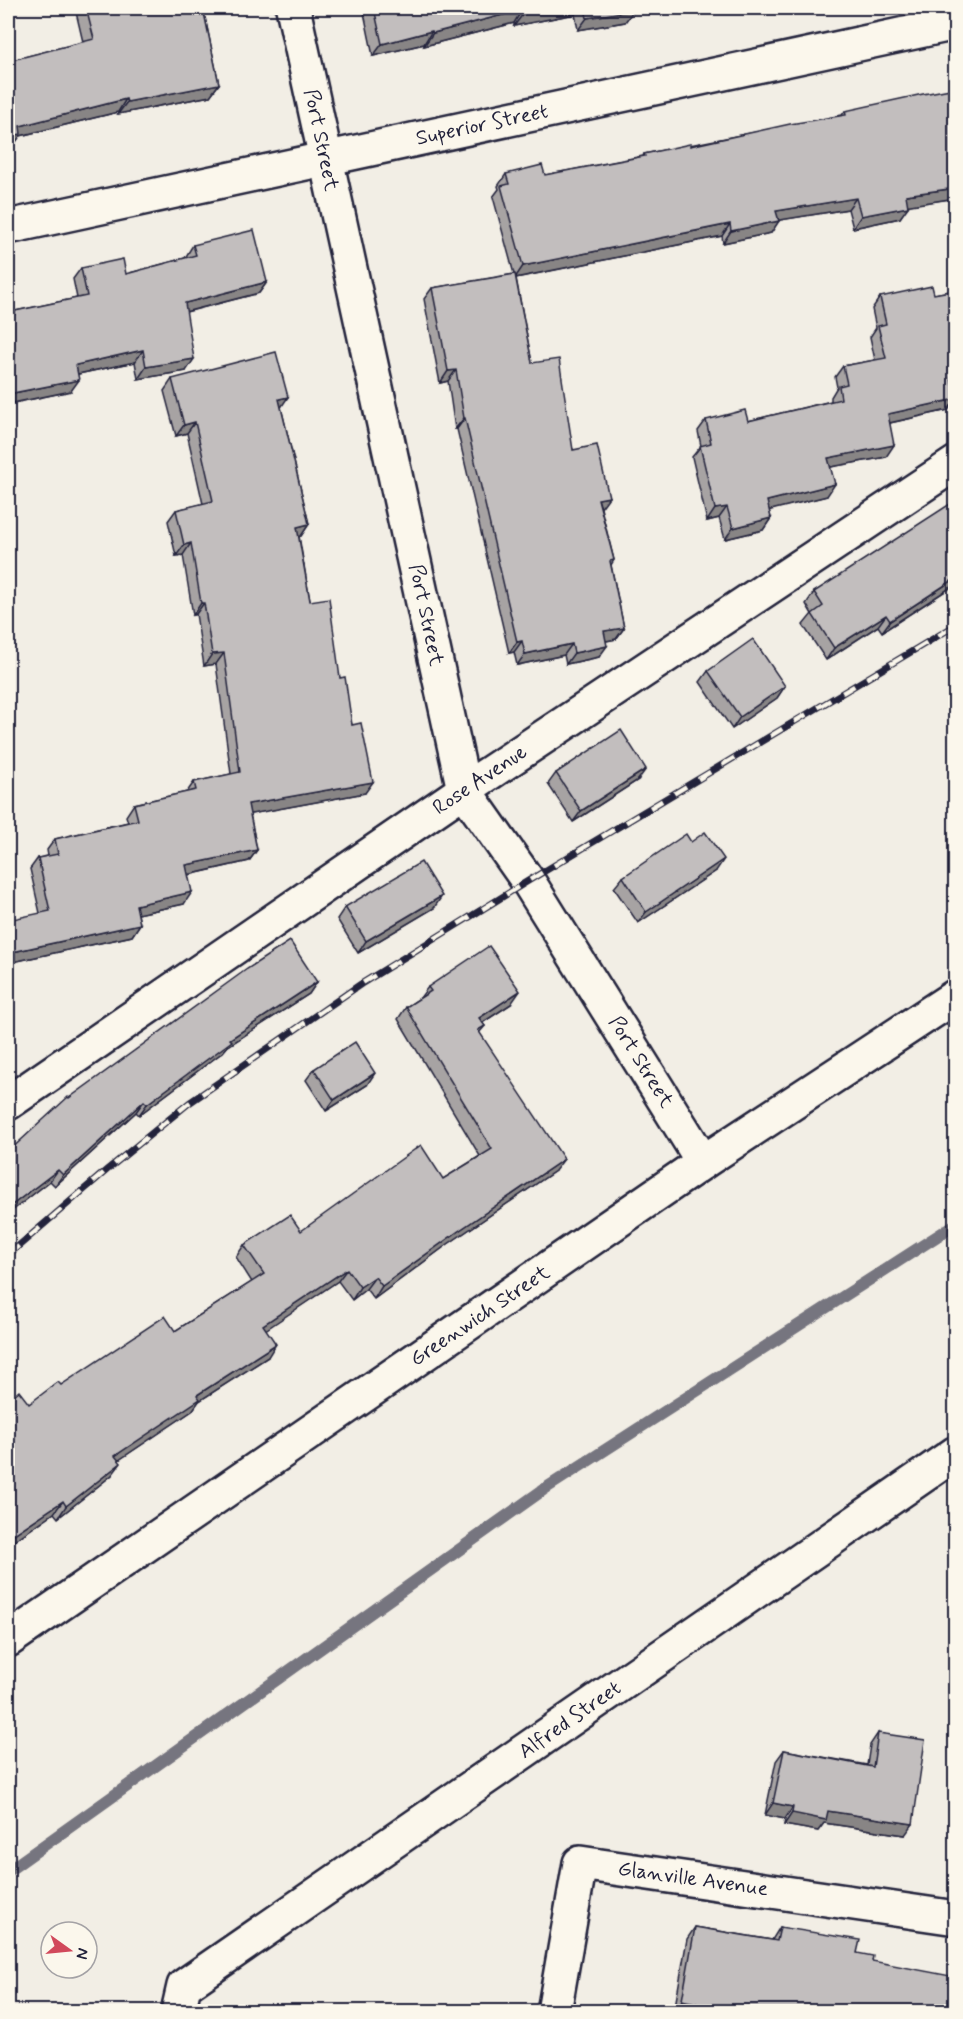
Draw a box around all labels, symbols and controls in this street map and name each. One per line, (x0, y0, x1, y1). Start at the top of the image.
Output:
street label: Port Street (297, 87, 346, 194)
street label: Superior Street (413, 97, 551, 153)
street label: Port Street (402, 562, 451, 669)
street label: Rose Avenue (427, 738, 533, 822)
street label: Port Street (602, 1011, 681, 1114)
street label: Greenwich Street (404, 1258, 556, 1373)
street label: Alfred Street (513, 1674, 627, 1766)
street label: Glanville Avenue (616, 1855, 770, 1903)
north arrow (39, 1920, 99, 1980)
text: N (71, 1946, 94, 1961)

